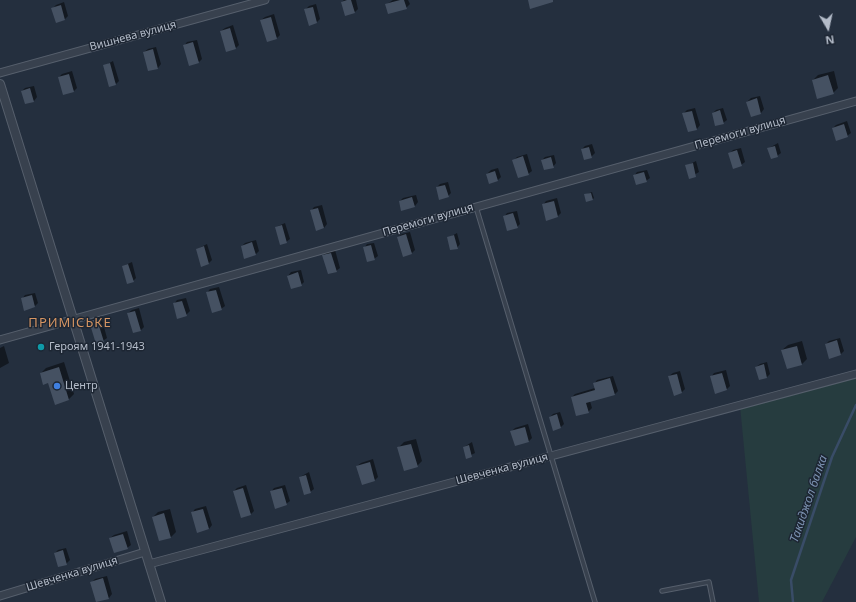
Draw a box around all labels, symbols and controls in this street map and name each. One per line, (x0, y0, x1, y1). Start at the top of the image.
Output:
north arrow (808, 8, 848, 48)
street label: Вишнева вулиця (88, 18, 178, 54)
text: N (824, 32, 836, 48)
street label: Перемоги вулиця (693, 114, 787, 152)
street label: Перемоги вулиця (381, 201, 475, 239)
district label: ПРИМІСЬКЕ (28, 315, 112, 331)
place label: Героям 1941-1943 (49, 340, 145, 354)
marker: Героям 1941-1943 (36, 342, 46, 352)
place label: Центр (65, 379, 98, 393)
marker: Центр (52, 381, 62, 391)
street label: Шевченка вулиця (454, 450, 550, 488)
water label: Такиджол балка (787, 453, 831, 545)
street label: Шевченка вулиця (25, 554, 119, 594)

